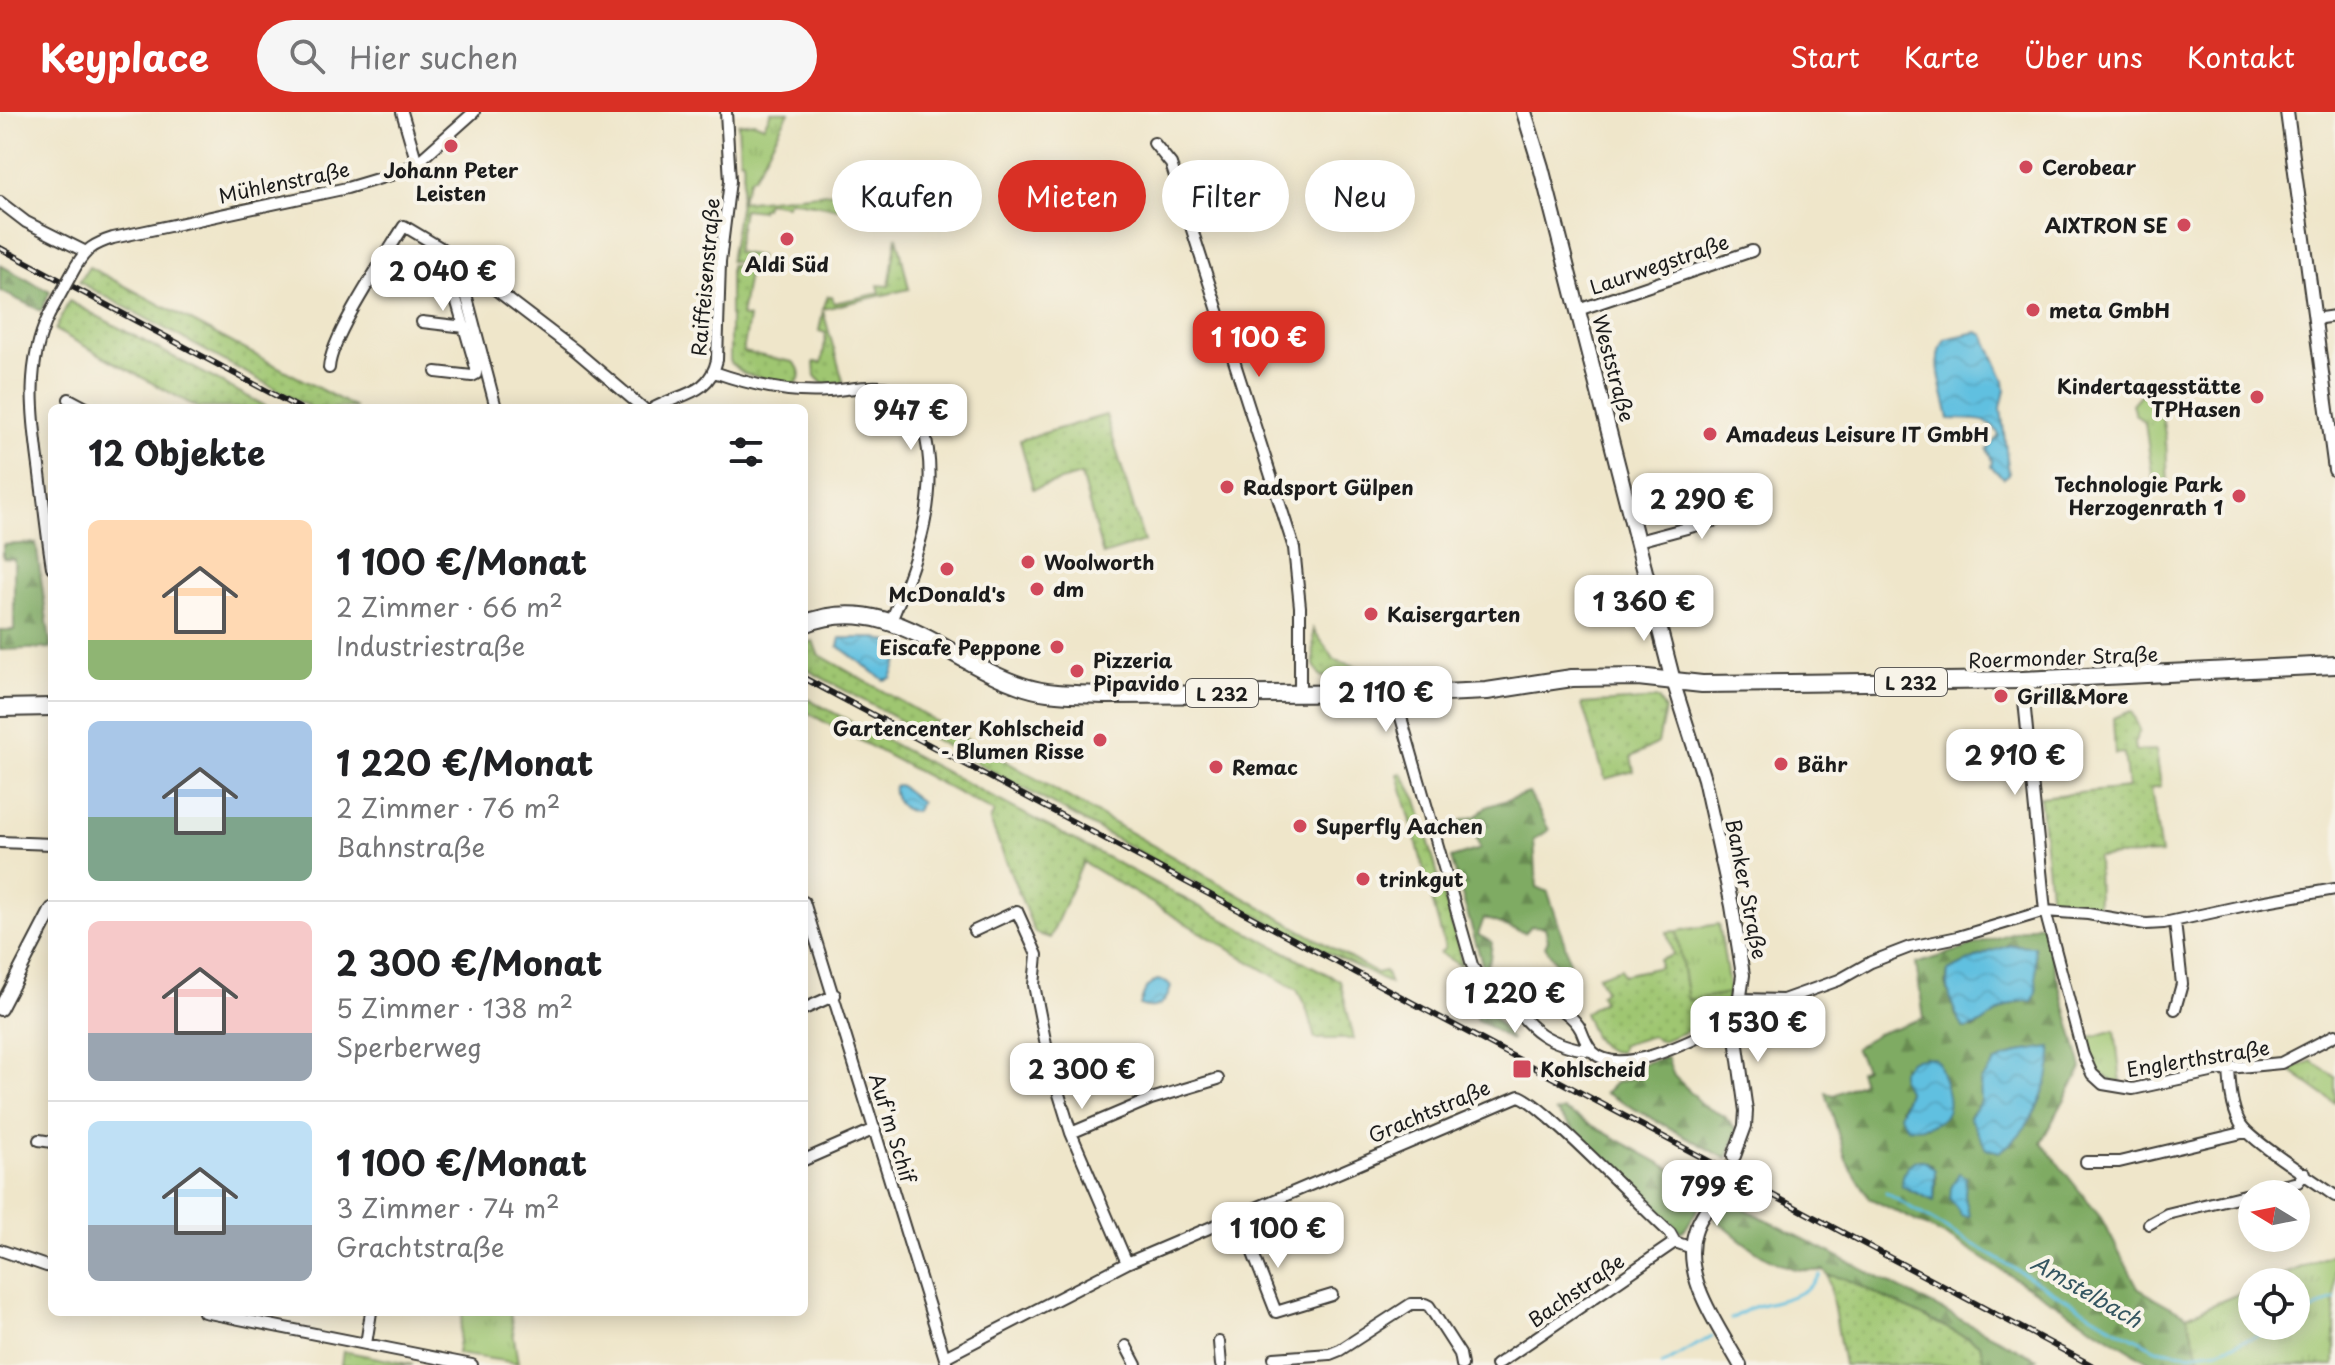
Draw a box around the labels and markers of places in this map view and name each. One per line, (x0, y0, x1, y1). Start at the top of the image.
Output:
marker: Johann Peter Leisten (442, 137, 460, 155)
place label: Cerobear (2042, 152, 2137, 182)
place label: Johann Peter Leisten (384, 155, 519, 208)
marker: Cerobear (2017, 158, 2035, 176)
place label: AIXTRON SE (2045, 210, 2168, 240)
marker: AIXTRON SE (2175, 216, 2193, 234)
marker: Aldi Süd (778, 230, 796, 248)
pin: 2 040 € (369, 245, 517, 313)
place label: Aldi Süd (745, 249, 829, 279)
place label: meta GmbH (2049, 295, 2170, 325)
marker: meta GmbH (2024, 301, 2042, 319)
pin: 1 100 € (1185, 311, 1333, 379)
place label: Kindertagesstätte TPHasen (2057, 371, 2241, 424)
pin: 947 € (855, 384, 967, 452)
marker: Kindertagesstätte TPHasen (2248, 388, 2266, 406)
place label: Amadeus Leisure IT GmbH (1725, 419, 1989, 449)
marker: Amadeus Leisure IT GmbH (1701, 425, 1719, 443)
place label: Technologie Park Herzogenrath 1 (2054, 469, 2224, 522)
place label: Radsport Gülpen (1243, 472, 1414, 502)
pin: 2 290 € (1628, 473, 1776, 541)
marker: Radsport Gülpen (1218, 478, 1236, 496)
marker: Technologie Park Herzogenrath 1 (2230, 487, 2248, 505)
place label: Woolworth (1044, 547, 1155, 577)
marker: Woolworth (1019, 553, 1037, 571)
marker: McDonald's (938, 560, 956, 578)
place label: dm (1053, 574, 1084, 604)
pin: 1 360 € (1570, 575, 1718, 643)
place label: McDonald's (889, 579, 1006, 609)
marker: dm (1028, 580, 1046, 598)
place label: Kaisergarten (1387, 599, 1520, 629)
marker: Kaisergarten (1362, 605, 1380, 623)
place label: Eiscafe Peppone (879, 632, 1041, 662)
marker: Eiscafe Peppone (1048, 638, 1066, 656)
place label: Pizzeria Pipavido (1093, 645, 1180, 698)
marker: Pizzeria Pipavido (1068, 662, 1086, 680)
pin: 2 110 € (1312, 666, 1460, 734)
place label: Grill&More (2017, 681, 2129, 711)
marker: Grill&More (1992, 687, 2010, 705)
place label: Gartencenter Kohlscheid - Blumen Risse (833, 713, 1084, 766)
pin: 2 910 € (1941, 729, 2089, 797)
marker: Gartencenter Kohlscheid - Blumen Risse (1091, 731, 1109, 749)
place label: Bähr (1797, 749, 1848, 779)
place label: Remac (1232, 752, 1298, 782)
marker: Bähr (1772, 755, 1790, 773)
marker: Remac (1207, 758, 1225, 776)
place label: Superfly Aachen (1316, 811, 1483, 841)
marker: Superfly Aachen (1291, 817, 1309, 835)
place label: trinkgut (1379, 864, 1464, 894)
marker: trinkgut (1354, 870, 1372, 888)
pin: 1 220 € (1441, 967, 1589, 1035)
pin: 1 530 € (1684, 996, 1832, 1064)
pin: 2 300 € (1008, 1043, 1156, 1111)
place label: Kohlscheid (1540, 1054, 1646, 1084)
marker: Kohlscheid (1511, 1058, 1533, 1080)
pin: 799 € (1661, 1160, 1773, 1228)
pin: 1 100 € (1204, 1202, 1352, 1270)

